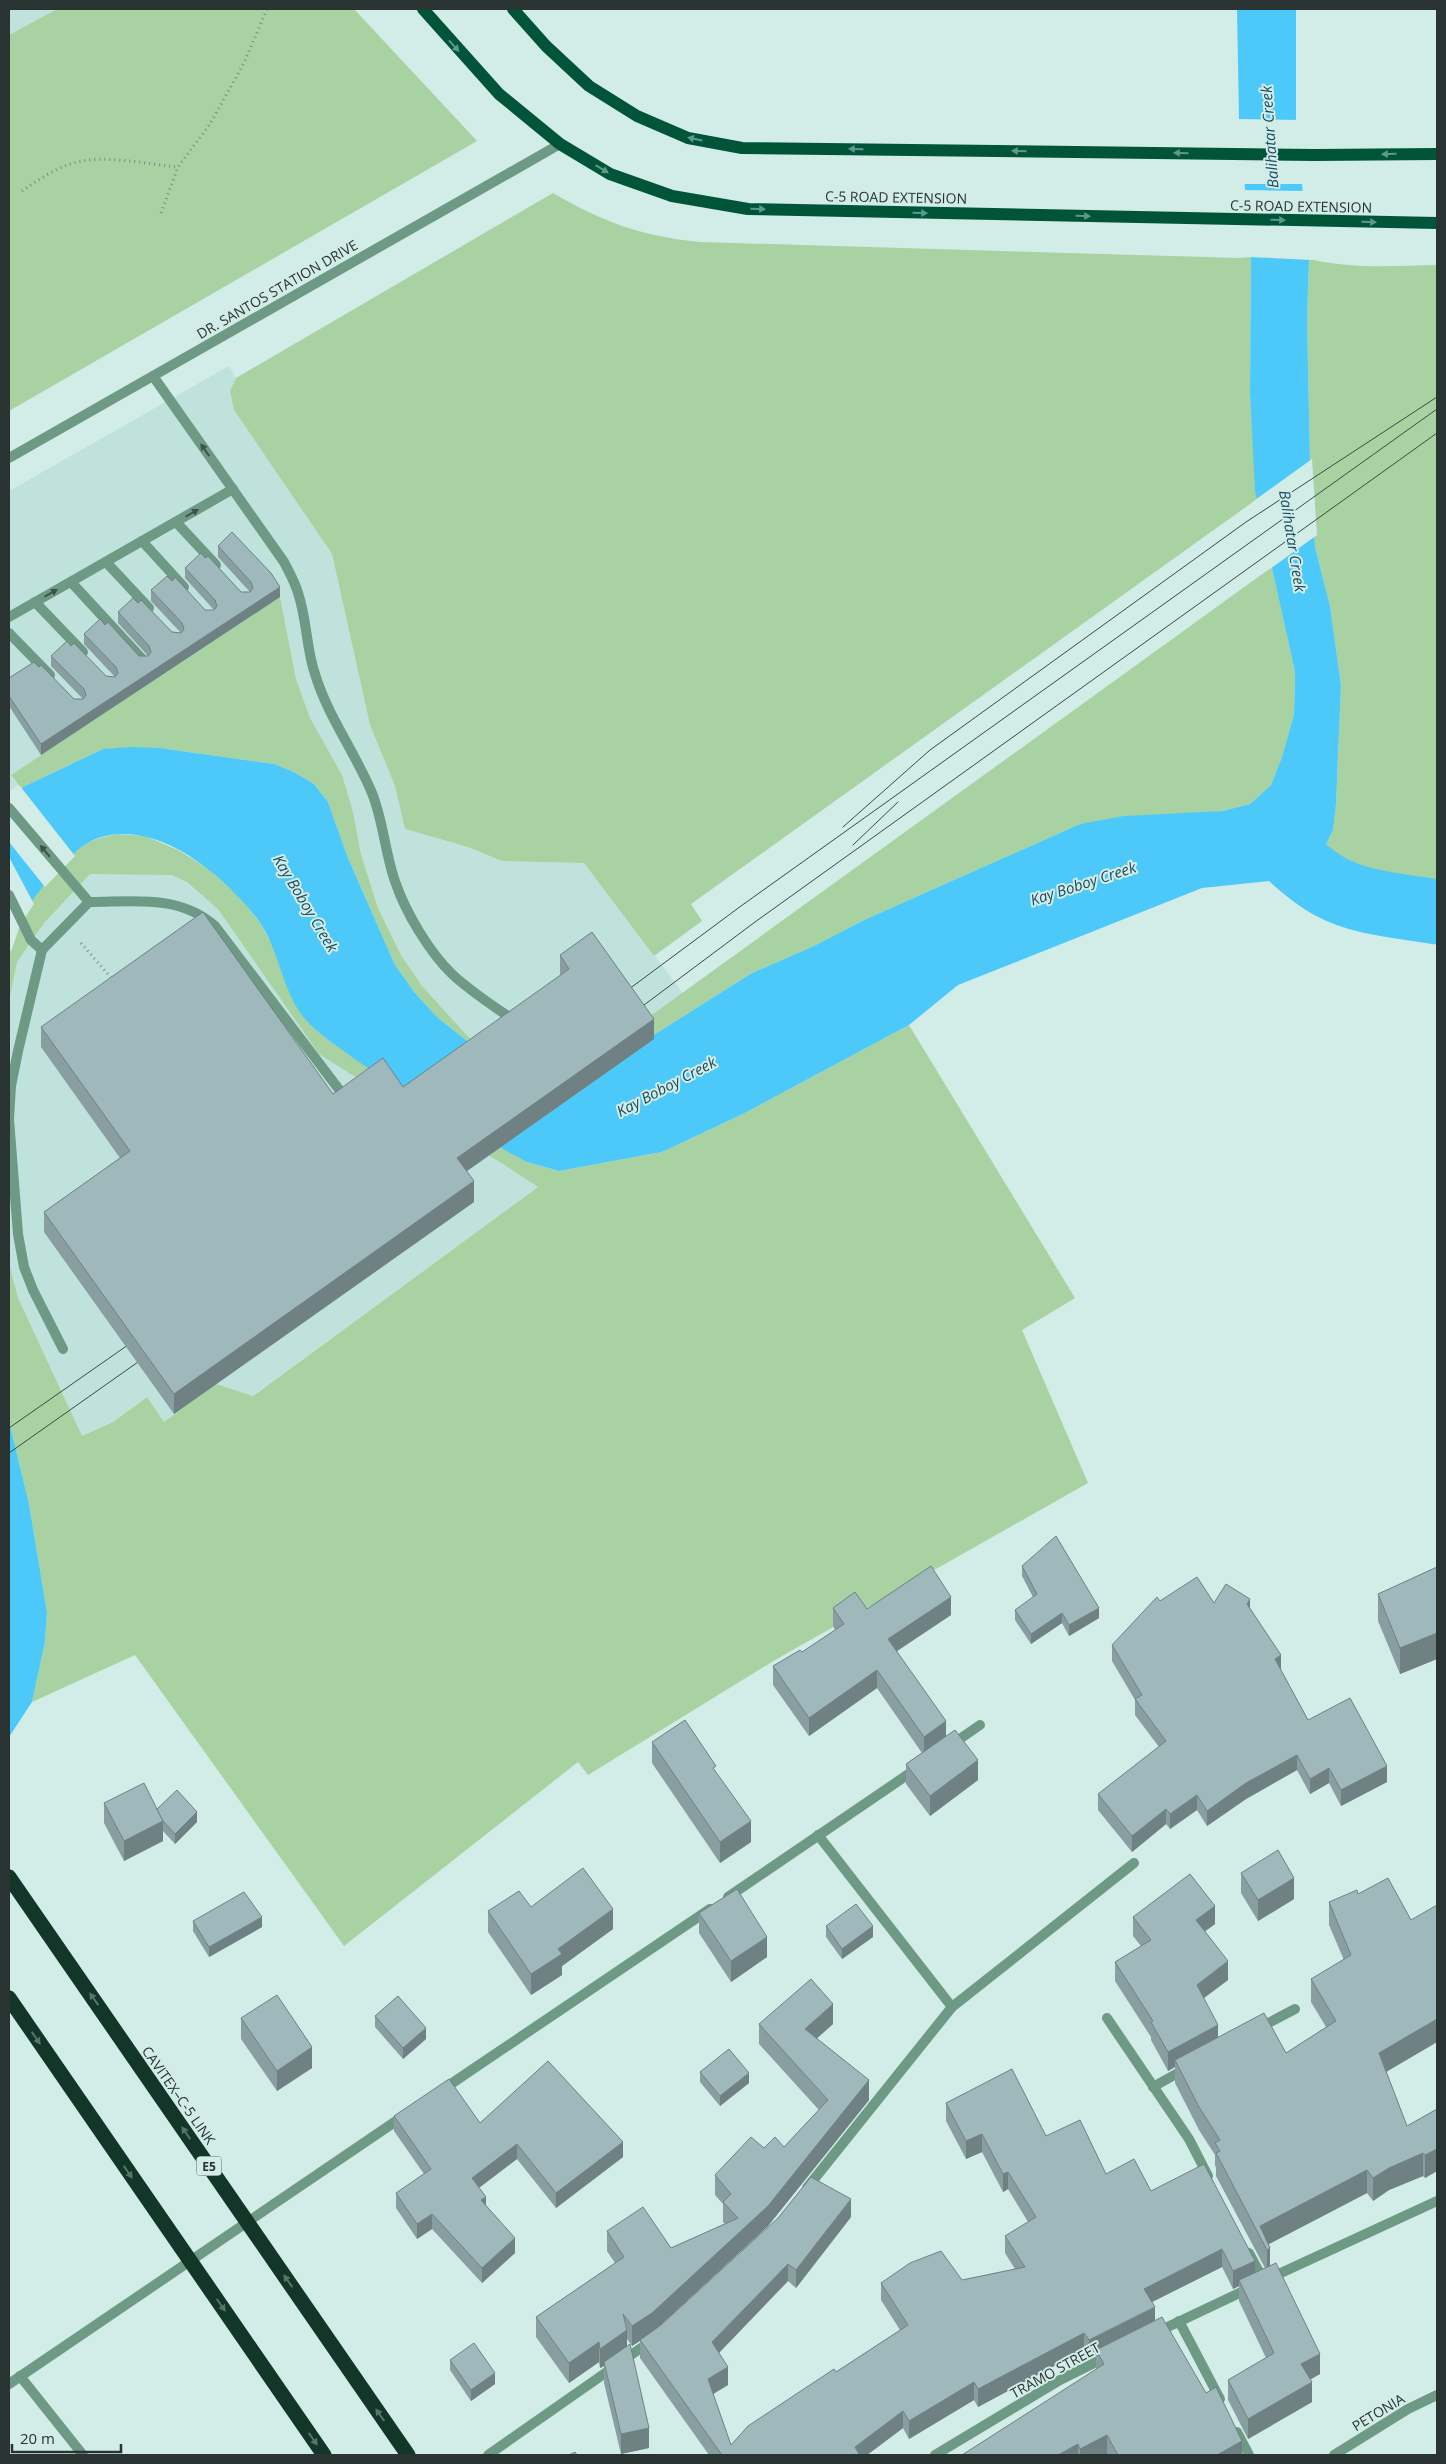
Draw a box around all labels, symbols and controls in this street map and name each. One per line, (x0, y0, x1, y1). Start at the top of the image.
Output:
one-way arrow (448, 40, 459, 52)
water label: Balihatar Creek (1255, 85, 1283, 189)
one-way arrow (687, 135, 702, 143)
one-way arrow (848, 145, 864, 153)
one-way arrow (1011, 147, 1027, 155)
one-way arrow (1173, 149, 1189, 157)
one-way arrow (1380, 151, 1396, 159)
one-way arrow (595, 164, 608, 173)
street label: C-5 ROAD EXTENSION (825, 186, 967, 208)
street label: C-5 ROAD EXTENSION (1230, 195, 1372, 217)
one-way arrow (750, 205, 766, 213)
one-way arrow (912, 209, 928, 217)
one-way arrow (1075, 212, 1091, 220)
one-way arrow (1270, 217, 1286, 225)
one-way arrow (1361, 218, 1377, 226)
street label: DR. SANTOS STATION DRIVE (193, 235, 361, 343)
one-way arrow (200, 443, 210, 456)
water label: Balihatar Creek (1275, 489, 1311, 594)
one-way arrow (186, 508, 199, 517)
one-way arrow (45, 588, 58, 597)
one-way arrow (40, 844, 51, 857)
water label: Kay Boboy Creek (269, 851, 343, 956)
water label: Kay Boboy Creek (1028, 856, 1139, 910)
water label: Kay Boboy Creek (613, 1051, 720, 1121)
one-way arrow (89, 1993, 99, 2006)
one-way arrow (31, 2031, 41, 2044)
street label: CAVITEX–C-5 LINK (138, 2042, 220, 2148)
one-way arrow (181, 2126, 191, 2140)
road number: E5 (196, 2156, 222, 2176)
one-way arrow (123, 2165, 133, 2178)
one-way arrow (283, 2275, 293, 2288)
one-way arrow (216, 2299, 225, 2312)
street label: TRAMO STREET (1007, 2337, 1103, 2402)
street label: PETONIA (1348, 2389, 1408, 2435)
one-way arrow (375, 2408, 385, 2422)
scale bar (12, 2422, 121, 2454)
text: 20 m (20, 2428, 55, 2448)
one-way arrow (308, 2433, 318, 2446)

